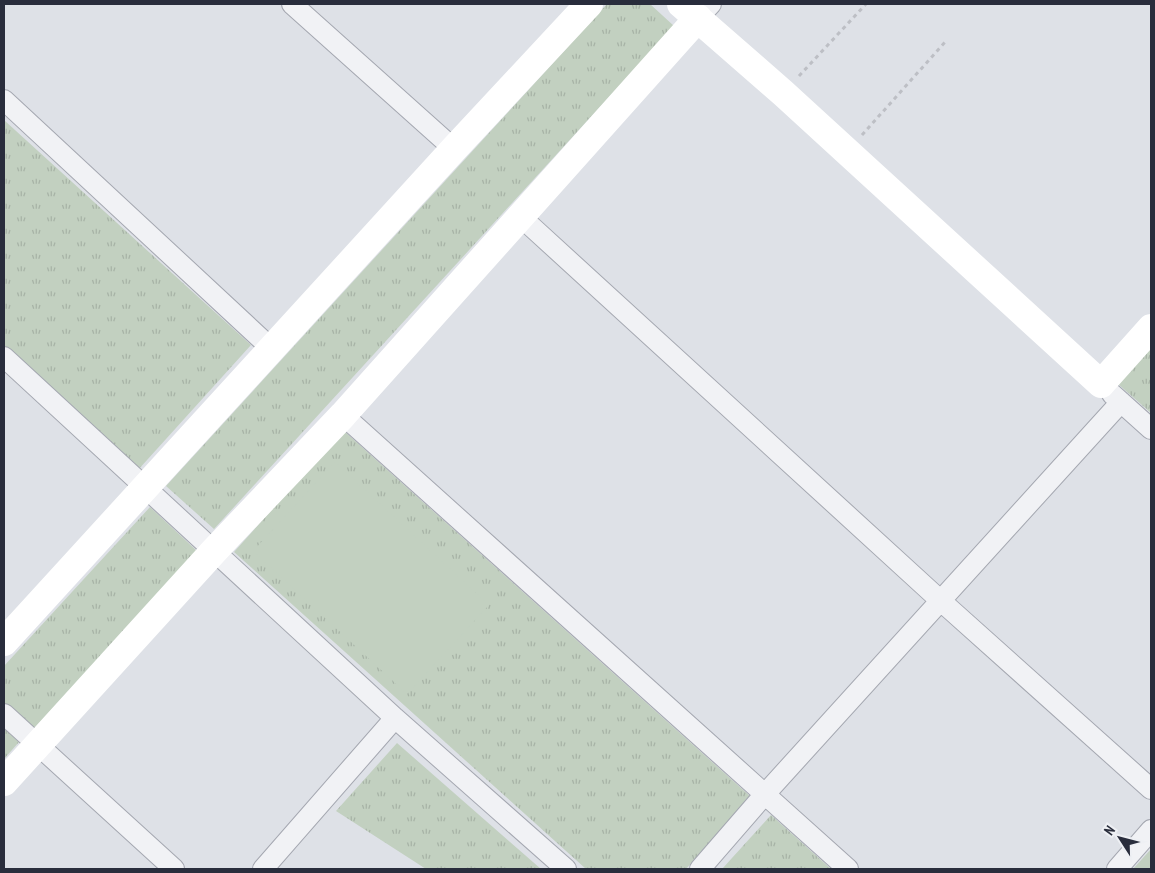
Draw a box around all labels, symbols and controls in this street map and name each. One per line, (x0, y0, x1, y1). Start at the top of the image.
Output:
north arrow (1095, 813, 1145, 863)
text: N (1100, 822, 1119, 839)

